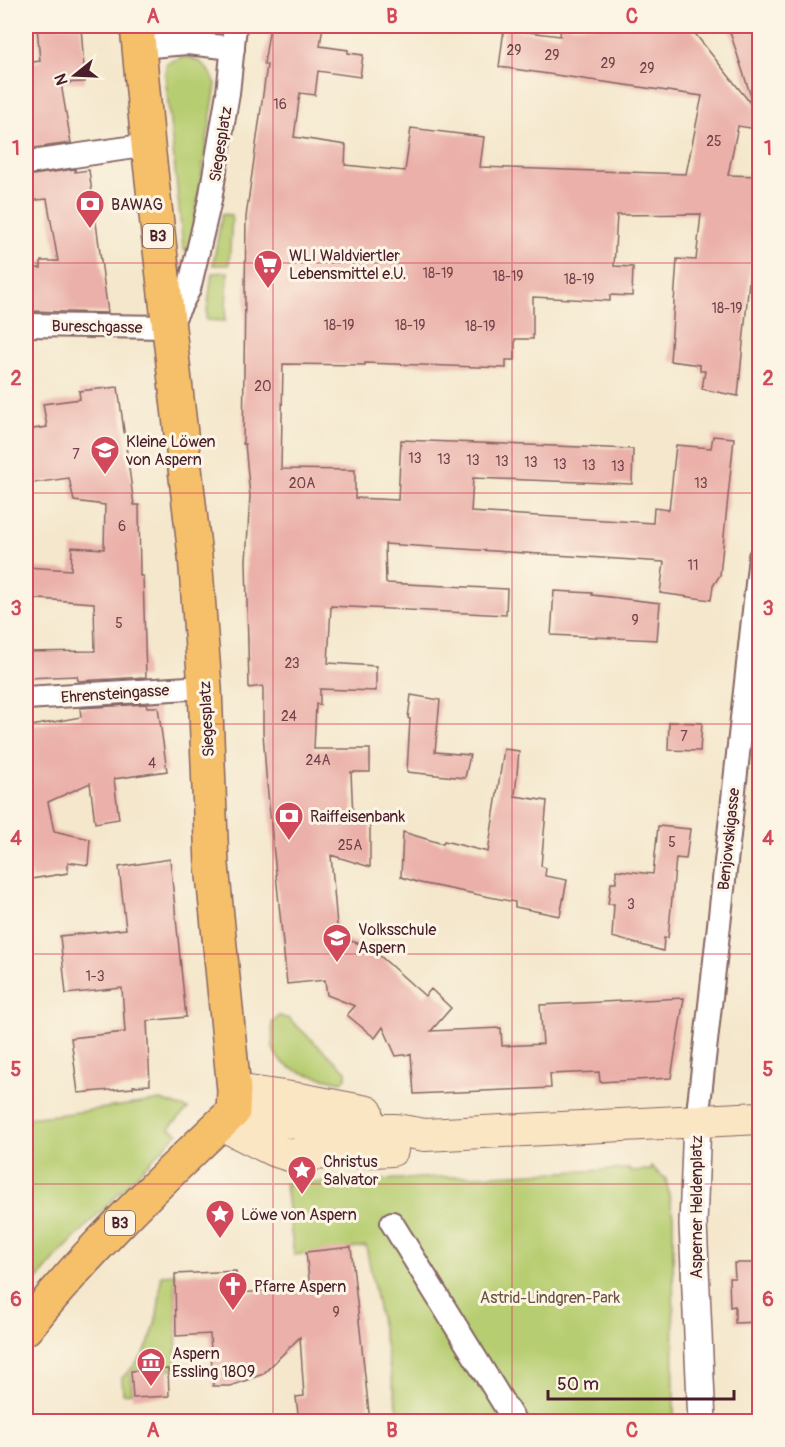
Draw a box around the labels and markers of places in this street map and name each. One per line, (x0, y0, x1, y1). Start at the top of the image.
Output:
bank icon: BAWAG (74, 188, 106, 230)
place label: BAWAG (111, 195, 163, 215)
place label: WLI Waldviertler Lebensmittel e.U. (289, 246, 406, 284)
supermarket icon: WLI Waldviertler Lebensmittel e.U. (252, 248, 284, 290)
place label: Kleine Löwen von Aspern (125, 432, 216, 470)
school or university icon: Kleine Löwen von Aspern (89, 434, 121, 476)
bank icon: Raiffeisenbank (273, 800, 305, 842)
place label: Raiffeisenbank (310, 807, 405, 827)
place label: Volksschule Aspern (358, 920, 436, 958)
school or university icon: Volksschule Aspern (321, 922, 353, 964)
place label: Christus Salvator (323, 1152, 379, 1190)
place icon: Christus Salvator (286, 1154, 318, 1196)
place icon: Löwe von Aspern (204, 1198, 236, 1240)
place label: Löwe von Aspern (241, 1205, 357, 1225)
church icon: Pfarre Aspern (217, 1270, 249, 1312)
place label: Pfarre Aspern (254, 1277, 346, 1297)
place label: Aspern Essling 1809 (172, 1344, 255, 1382)
museum icon: Aspern Essling 1809 (135, 1346, 167, 1388)

